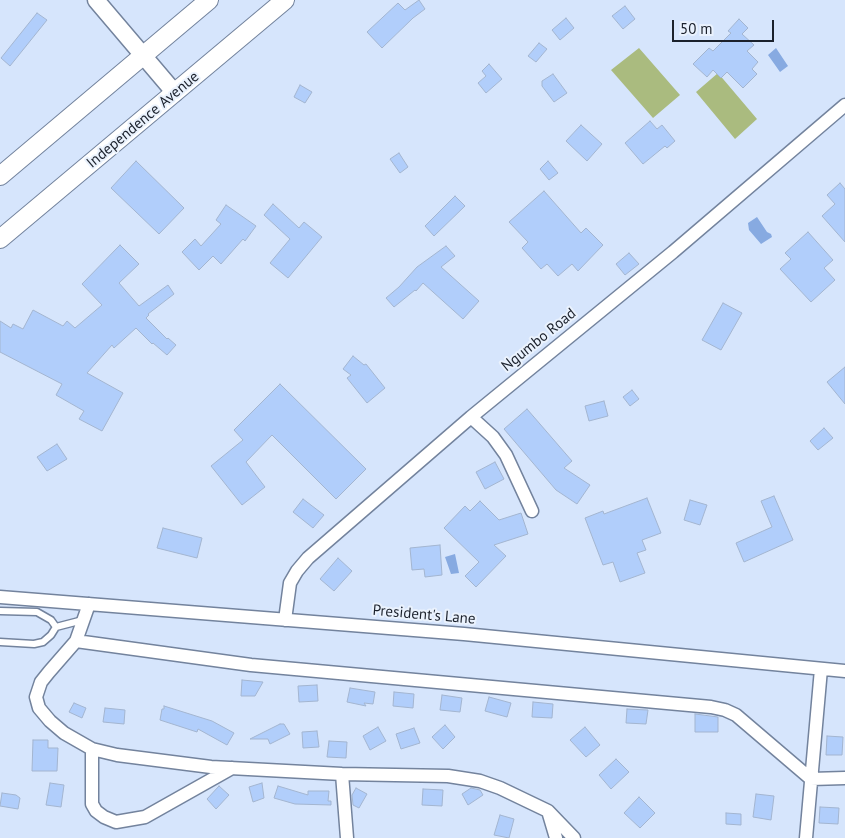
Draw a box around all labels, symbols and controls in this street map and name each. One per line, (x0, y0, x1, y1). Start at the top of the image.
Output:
scale bar (675, 10, 778, 42)
text: 50 m (680, 19, 713, 38)
street label: Independence Avenue (83, 68, 203, 172)
street label: Ngumbo Road (498, 305, 580, 375)
street label: President's Lane (372, 602, 476, 628)

